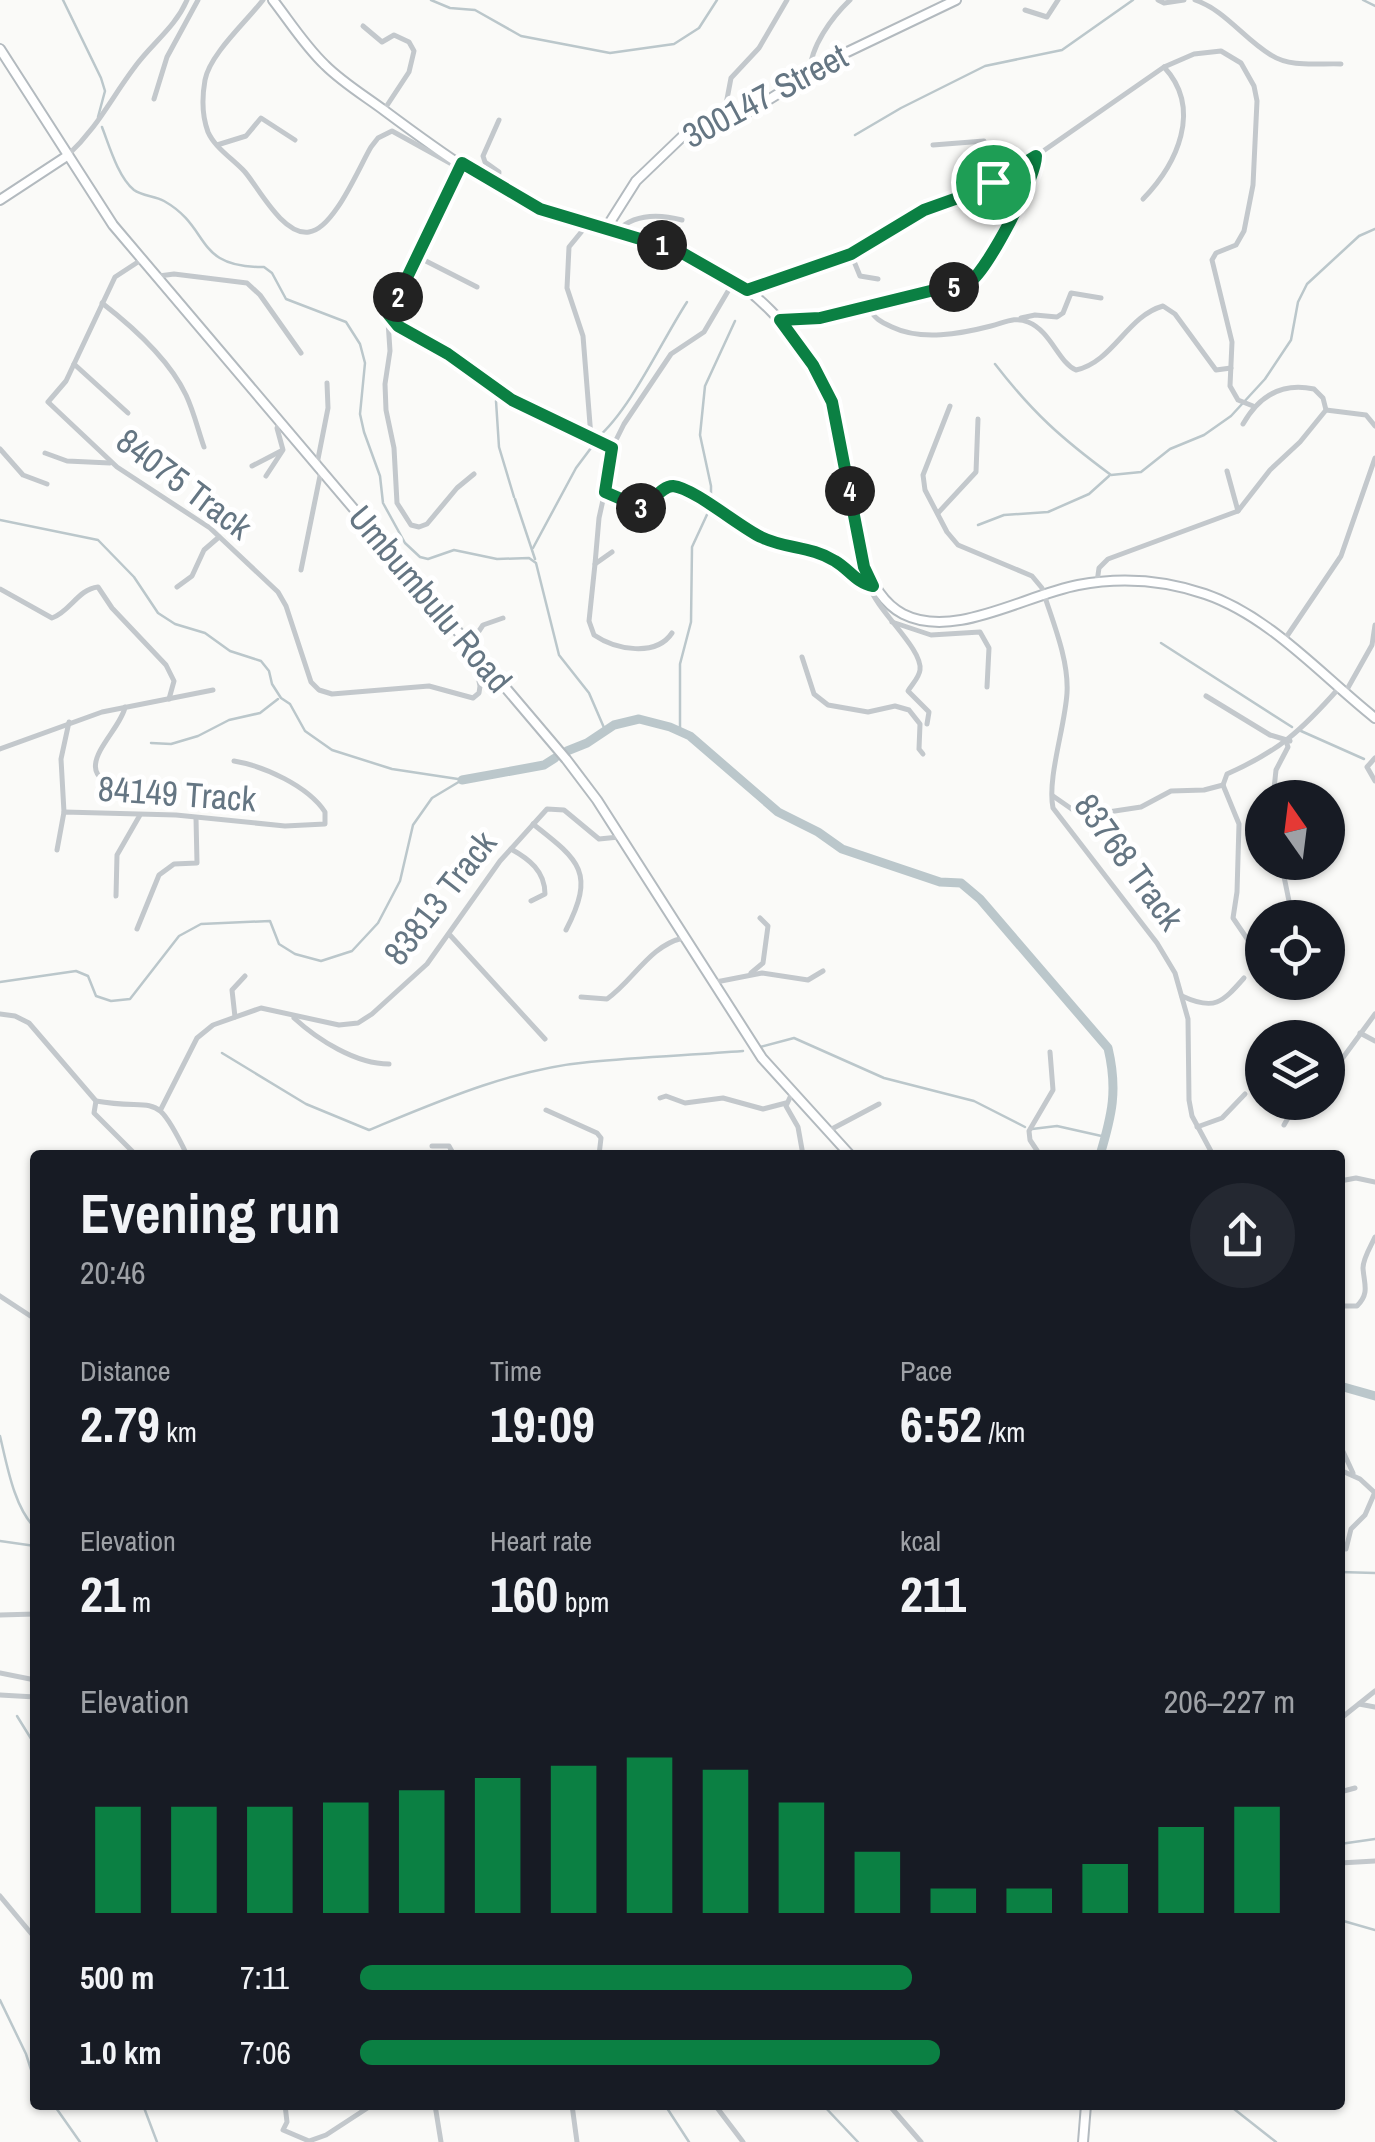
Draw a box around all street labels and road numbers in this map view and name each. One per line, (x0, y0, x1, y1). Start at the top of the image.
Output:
street label: 300147 Street (674, 32, 855, 159)
street label: 84075 Track (107, 417, 262, 550)
street label: Umbumbulu Road (338, 495, 523, 702)
street label: 84149 Track (97, 765, 258, 822)
street label: 83768 Track (1064, 784, 1195, 940)
street label: 83813 Track (372, 820, 507, 974)

